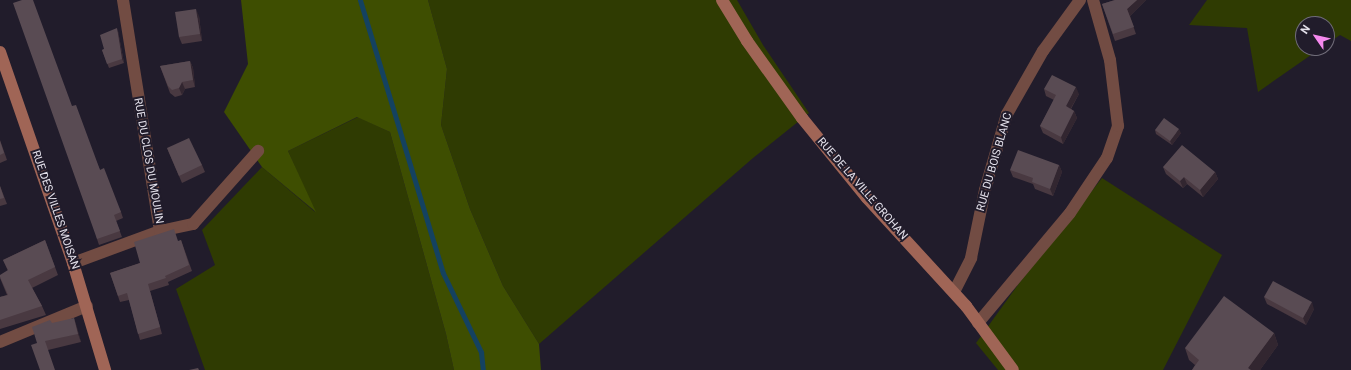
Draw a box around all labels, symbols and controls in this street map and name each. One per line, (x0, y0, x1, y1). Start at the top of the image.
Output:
north arrow (1295, 16, 1335, 56)
text: N (1298, 23, 1313, 36)
street label: RUE DU CLOS DU MOULIN (130, 97, 166, 225)
street label: RUE DU BOIS BLANC (975, 111, 1015, 213)
street label: RUE DE LA VILLE GROHAN (814, 135, 910, 243)
street label: RUE DES VILLES MOISAN (28, 149, 82, 271)

